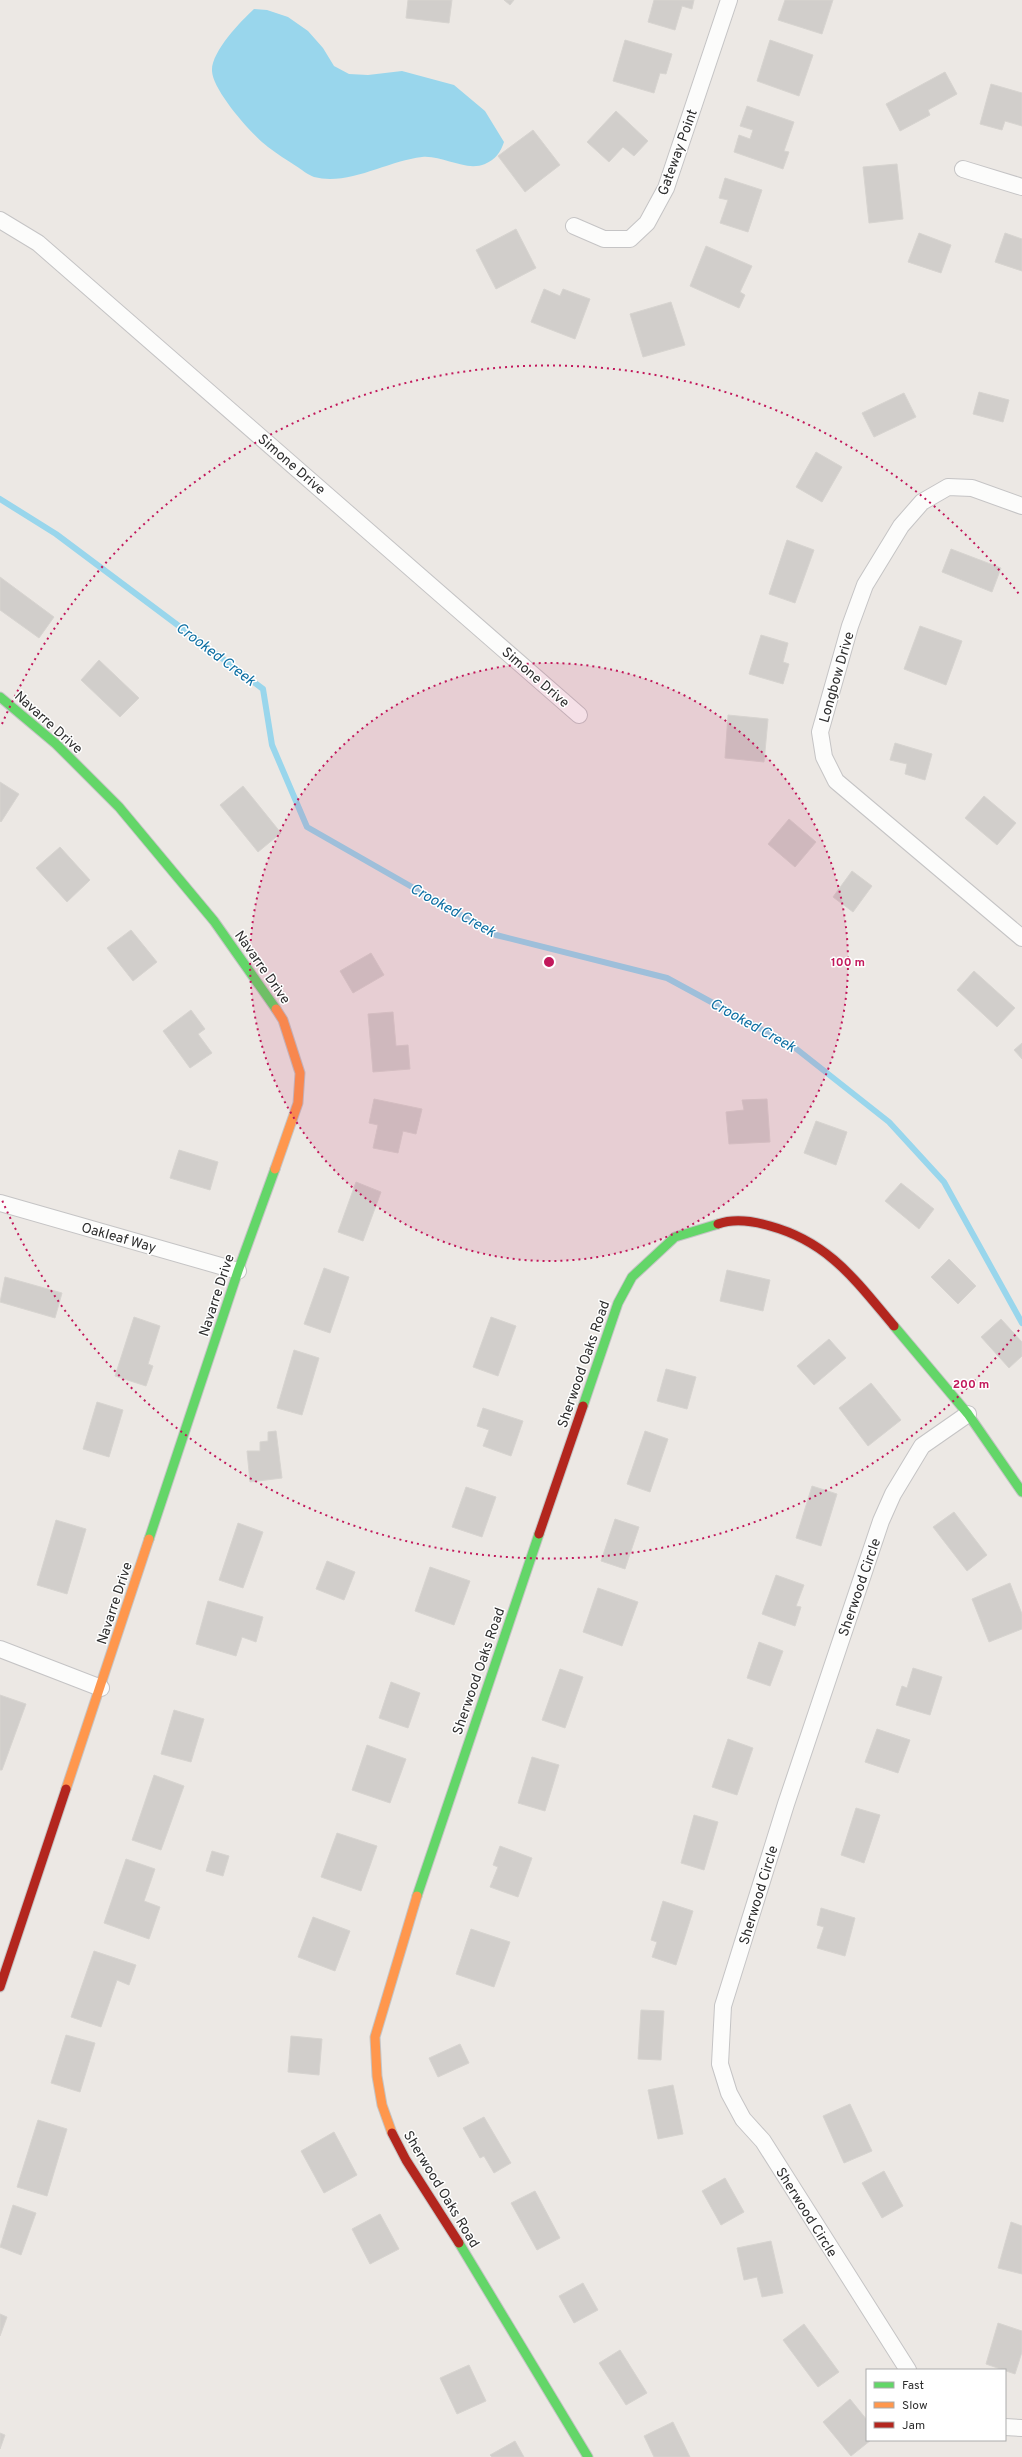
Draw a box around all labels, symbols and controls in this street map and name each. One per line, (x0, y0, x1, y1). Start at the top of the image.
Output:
street label: Gateway Point (655, 107, 702, 198)
street label: Simone Drive (254, 431, 328, 499)
water label: Crooked Creek (171, 619, 259, 692)
street label: Longbow Drive (816, 630, 859, 725)
street label: Simone Drive (498, 644, 572, 712)
street label: Navarre Drive (10, 688, 86, 758)
water label: Crooked Creek (406, 880, 499, 943)
street label: Navarre Drive (230, 928, 293, 1008)
centre of rings (542, 955, 556, 969)
text: 100 m (831, 955, 865, 971)
water label: Crooked Creek (706, 995, 799, 1058)
street label: Oakleaf Way (79, 1220, 158, 1257)
street label: Navarre Drive (196, 1252, 239, 1339)
street label: Sherwood Oaks Road (555, 1299, 614, 1430)
text: 200 m (953, 1377, 989, 1393)
street label: Sherwood Circle (836, 1536, 885, 1639)
street label: Navarre Drive (94, 1560, 137, 1647)
street label: Sherwood Oaks Road (450, 1606, 509, 1737)
street label: Sherwood Circle (736, 1844, 783, 1947)
street label: Sherwood Oaks Road (399, 2128, 482, 2251)
street label: Sherwood Circle (771, 2165, 840, 2261)
legend (866, 2369, 1006, 2441)
text: Fast (902, 2378, 924, 2394)
text: Slow (902, 2398, 928, 2414)
text: Jam (902, 2418, 925, 2434)

